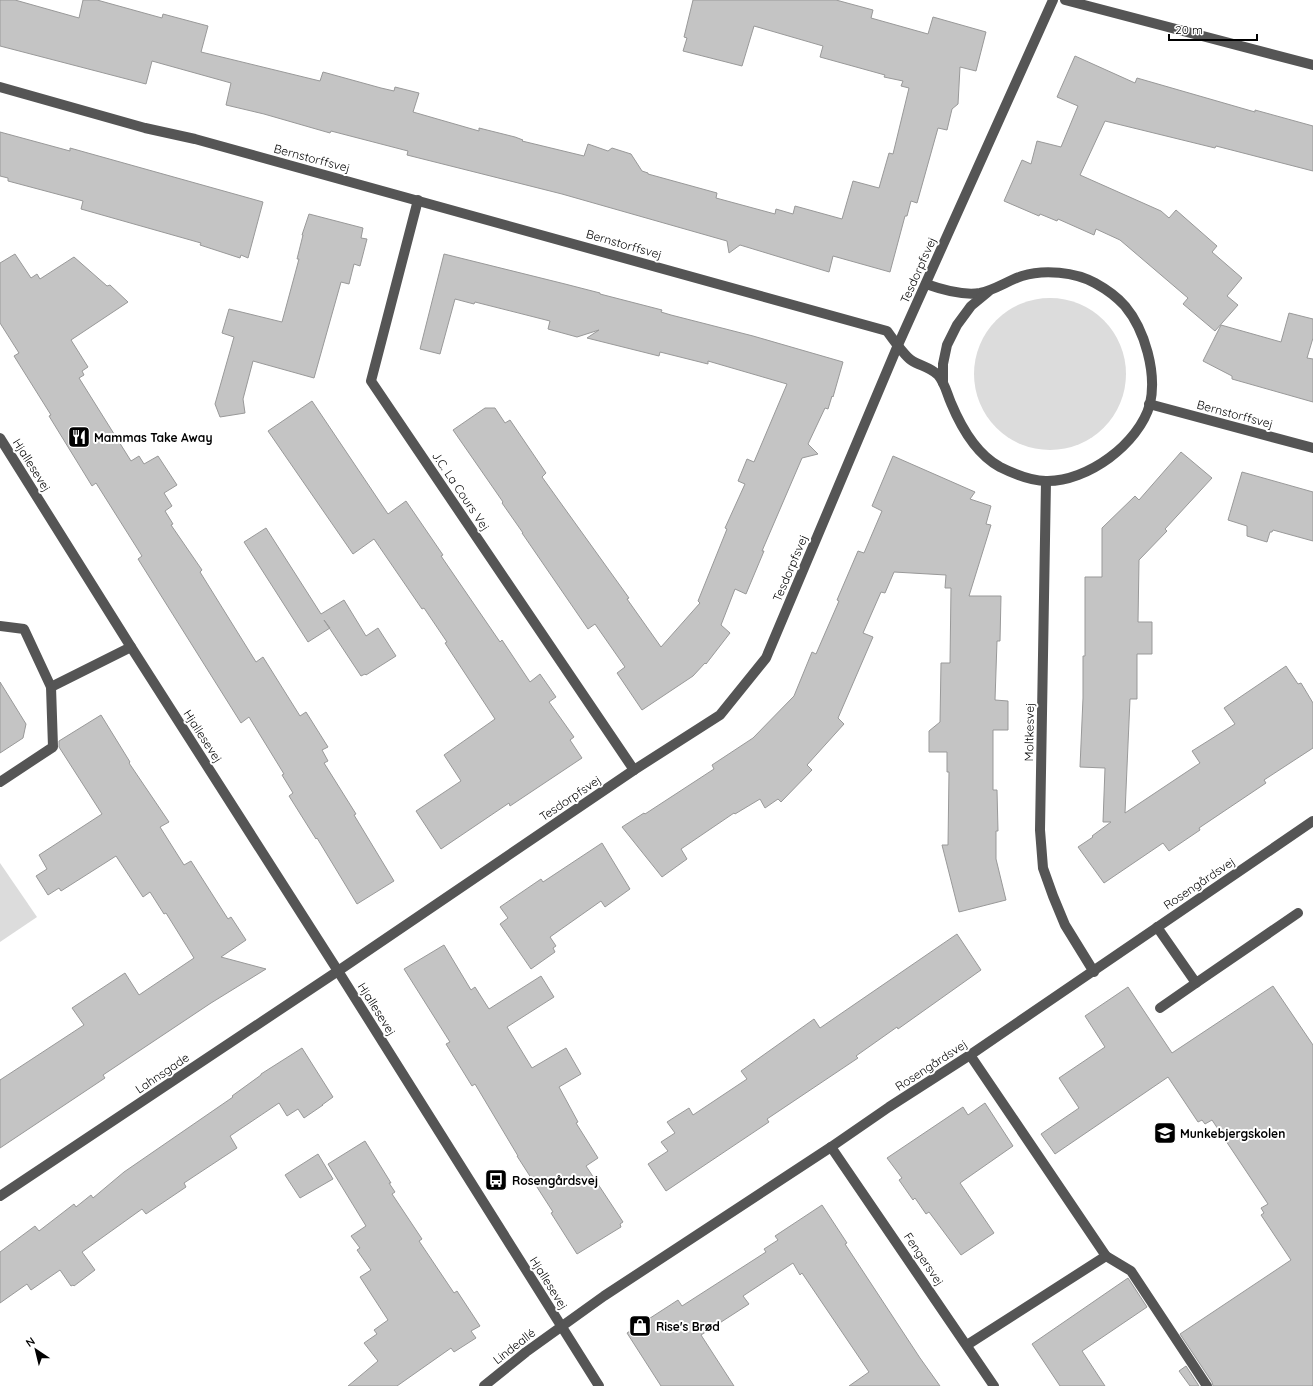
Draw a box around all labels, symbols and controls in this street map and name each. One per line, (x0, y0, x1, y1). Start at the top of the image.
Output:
scale bar (1169, 16, 1257, 42)
text: 20 m (1175, 22, 1203, 37)
street label: Bernstorffsvej (272, 141, 352, 175)
street label: Bernstorffsvej (584, 226, 664, 262)
street label: Tesdorpfsvej (897, 235, 939, 305)
street label: Bernstorffsvej (1195, 397, 1275, 431)
restaurant icon: Mammas Take Away (66, 424, 92, 450)
place label: Mammas Take Away (94, 430, 212, 445)
street label: Hjallesevej (10, 436, 54, 494)
street label: J.C. La Cours Vej (429, 448, 493, 534)
street label: Tesdorpfsvej (769, 532, 811, 604)
street label: Moltkesvej (1021, 702, 1037, 762)
street label: Hjallesevej (180, 707, 226, 765)
street label: Tesdorpfsvej (536, 772, 604, 824)
street label: Rosengårdsvej (1160, 854, 1238, 912)
street label: Hjallesevej (355, 980, 399, 1038)
street label: Rosengårdsvej (892, 1036, 970, 1094)
street label: Lahnsgade (132, 1049, 192, 1096)
school or university icon: Munkebjergskolen (1152, 1120, 1178, 1146)
place label: Munkebjergskolen (1180, 1126, 1285, 1141)
bus stop icon: Rosengårdsvej (483, 1167, 509, 1193)
place label: Rosengårdsvej (512, 1173, 598, 1188)
street label: Fengersvej (901, 1230, 947, 1288)
street label: Hjallesevej (527, 1254, 571, 1312)
shop icon: Rise's Brød (627, 1313, 653, 1339)
place label: Rise's Brød (656, 1319, 720, 1334)
street label: Lindeallé (490, 1325, 538, 1367)
north arrow (16, 1330, 56, 1370)
text: N (23, 1334, 38, 1350)

